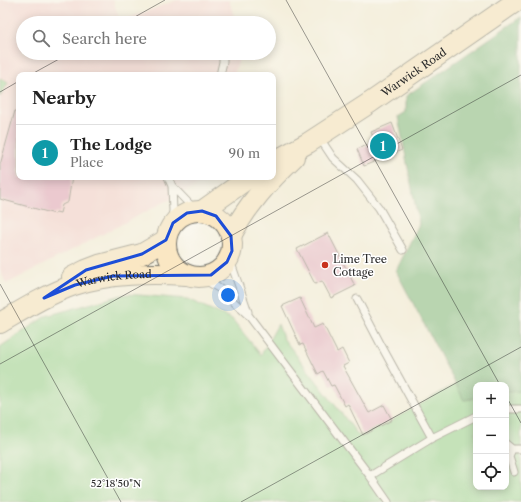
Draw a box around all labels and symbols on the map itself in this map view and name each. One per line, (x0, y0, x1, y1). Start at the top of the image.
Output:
street label: Warwick Road (378, 45, 449, 100)
pin: 1 (370, 131, 396, 161)
place label: Lime Tree Cottage (333, 252, 387, 279)
marker: Lime Tree Cottage (320, 260, 330, 270)
street label: Warwick Road (74, 267, 152, 291)
your location (218, 285, 238, 305)
text: 52°18'50"N (91, 477, 141, 490)

